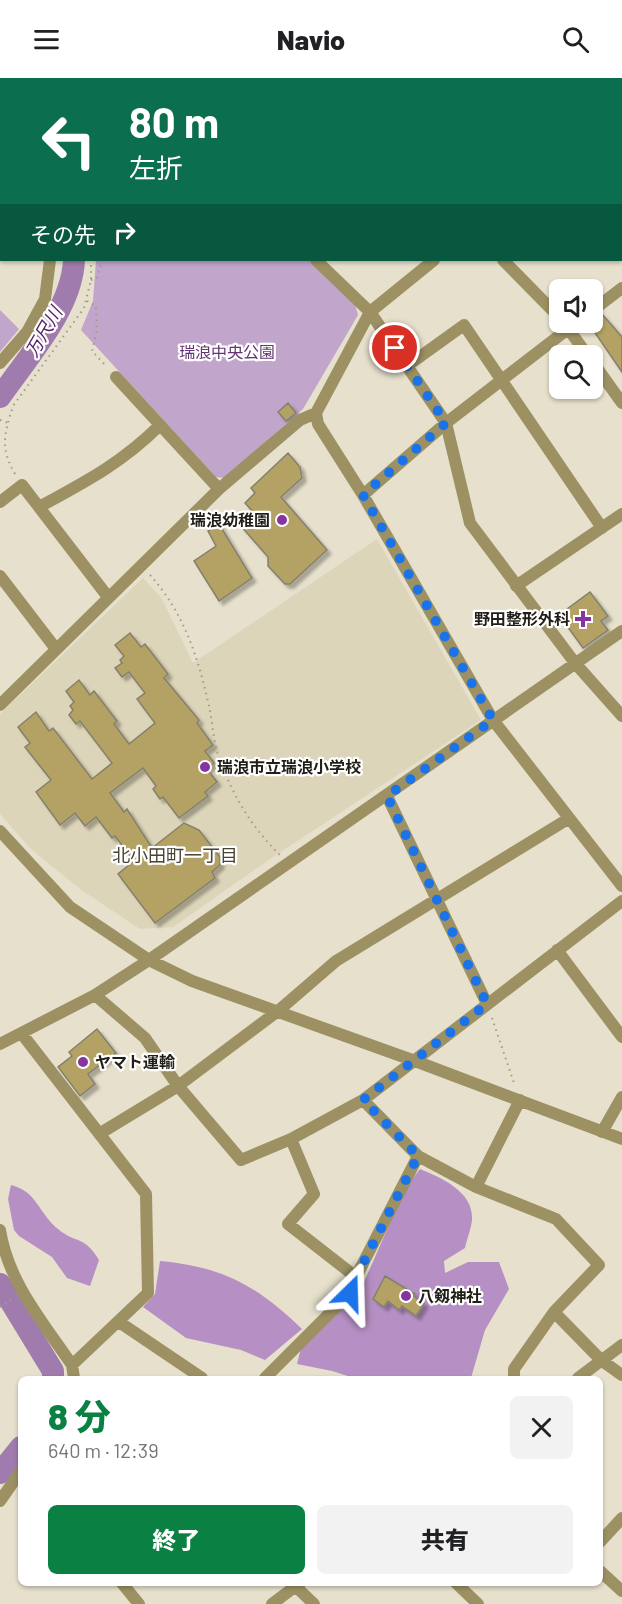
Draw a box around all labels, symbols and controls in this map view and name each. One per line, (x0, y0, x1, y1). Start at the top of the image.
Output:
icon: menu (30, 23, 63, 56)
text: Navio (277, 23, 345, 55)
icon: search (559, 23, 592, 56)
text: 80 m (129, 96, 219, 146)
icon: left (30, 102, 108, 180)
text: 左折 (129, 151, 183, 183)
icon: right (108, 216, 141, 249)
text: その先 (30, 221, 96, 247)
map controls (549, 279, 603, 399)
button: sound (549, 279, 603, 333)
water label: 万尺川 (20, 301, 67, 360)
pin (369, 322, 420, 373)
icon: arrive (378, 331, 411, 364)
park label: 瑞浪中央公園 (179, 342, 275, 361)
button: search (549, 345, 603, 399)
place label: 瑞浪幼稚園 (190, 510, 270, 529)
marker: 瑞浪幼稚園 (275, 513, 289, 527)
place label: 野田整形外科 (474, 609, 570, 628)
marker: 野田整形外科 (574, 610, 592, 628)
place label: 瑞浪市立瑞浪小学校 (217, 757, 361, 776)
marker: 瑞浪市立瑞浪小学校 (198, 760, 212, 774)
district label: 北小田町一丁目 (112, 844, 238, 866)
place label: ヤマト運輸 (95, 1052, 175, 1071)
marker: ヤマト運輸 (76, 1055, 90, 1069)
position arrow (318, 1261, 382, 1325)
place label: 八剱神社 (418, 1286, 482, 1305)
marker: 八剱神社 (399, 1289, 413, 1303)
text: 8 分 (48, 1394, 111, 1437)
button: close (510, 1396, 573, 1459)
text: 640 m · 12:39 (48, 1438, 159, 1462)
button: 終了 (48, 1505, 305, 1574)
button: 共有 (317, 1505, 573, 1574)

